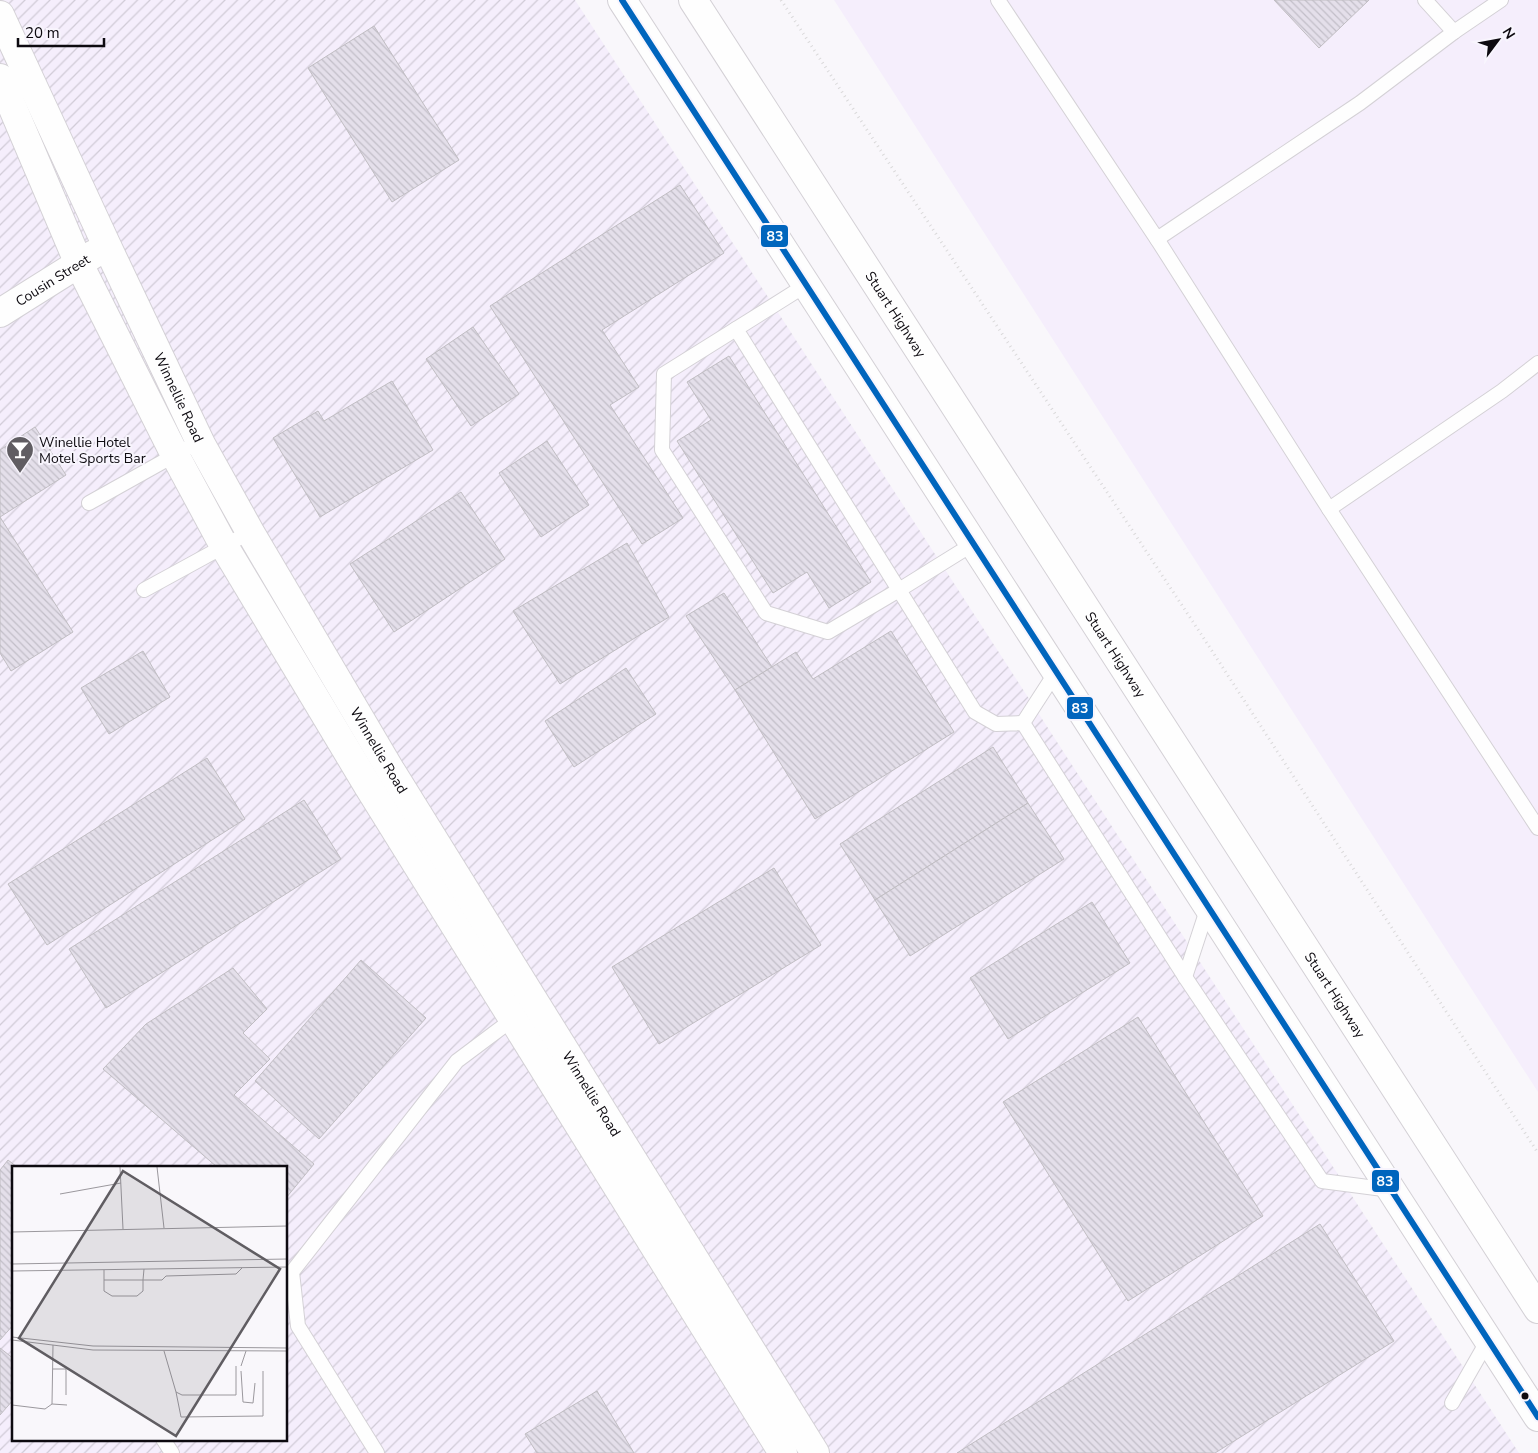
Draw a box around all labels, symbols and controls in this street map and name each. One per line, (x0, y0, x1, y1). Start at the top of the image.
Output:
scale bar (18, 15, 104, 47)
north arrow (1473, 15, 1523, 65)
text: 20 m (25, 23, 60, 43)
text: N (1498, 24, 1519, 43)
line badge: 83 (760, 224, 789, 248)
text: 83 (767, 227, 783, 246)
street label: Cousin Street (12, 250, 94, 311)
street label: Stuart Highway (861, 268, 931, 362)
street label: Winnellie Road (149, 349, 208, 445)
place label: Winellie Hotel Motel Sports Bar (39, 433, 146, 468)
bar icon: Winellie Hotel Motel Sports Bar (5, 435, 35, 474)
street label: Stuart Highway (1080, 608, 1150, 702)
line badge: 83 (1066, 696, 1094, 720)
text: 83 (1072, 699, 1088, 718)
street label: Winnellie Road (345, 704, 412, 797)
street label: Stuart Highway (1300, 948, 1370, 1042)
street label: Winnellie Road (557, 1048, 625, 1140)
inset map (12, 1166, 288, 1440)
line badge: 83 (1371, 1169, 1400, 1193)
text: 83 (1377, 1172, 1393, 1191)
unlabelled marker (1520, 1391, 1530, 1401)

